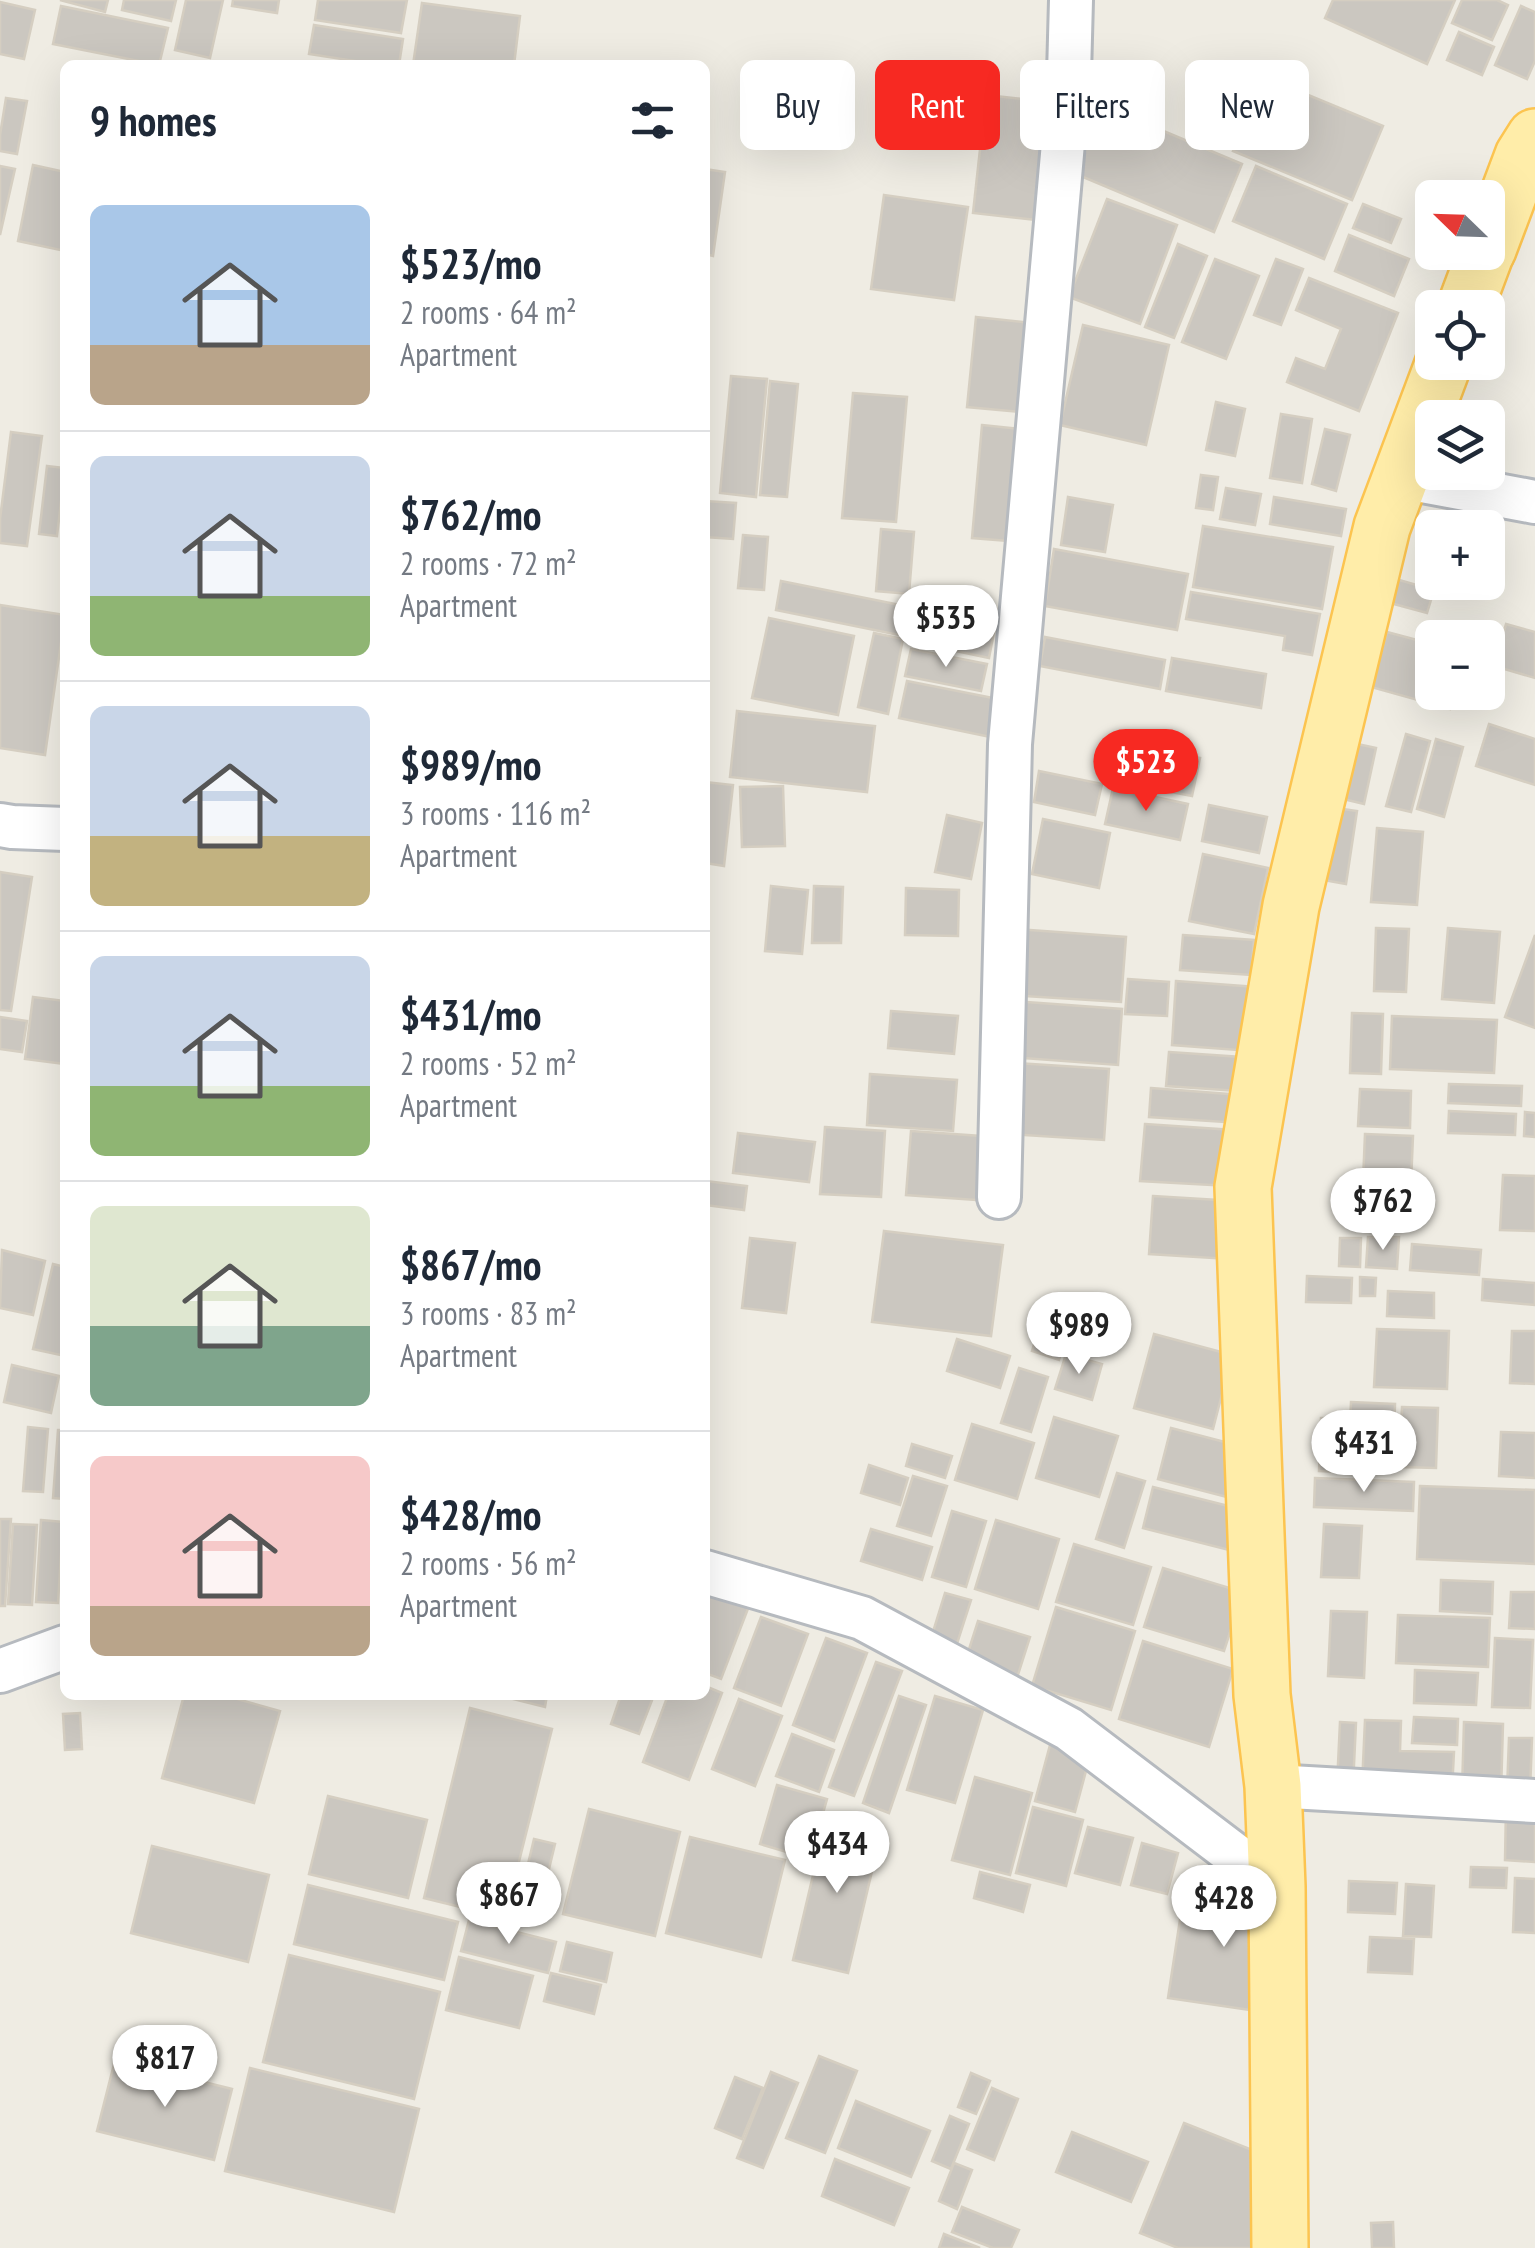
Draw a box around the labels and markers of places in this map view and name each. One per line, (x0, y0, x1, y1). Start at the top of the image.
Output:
pin: $535 (887, 585, 1005, 670)
pin: $523 (1087, 729, 1205, 814)
pin: $762 (1324, 1168, 1442, 1253)
pin: $989 (1020, 1292, 1138, 1377)
pin: $431 (1305, 1410, 1423, 1495)
pin: $434 (778, 1811, 896, 1896)
pin: $867 (450, 1862, 568, 1947)
pin: $428 (1165, 1865, 1283, 1950)
pin: $817 (106, 2025, 224, 2110)

